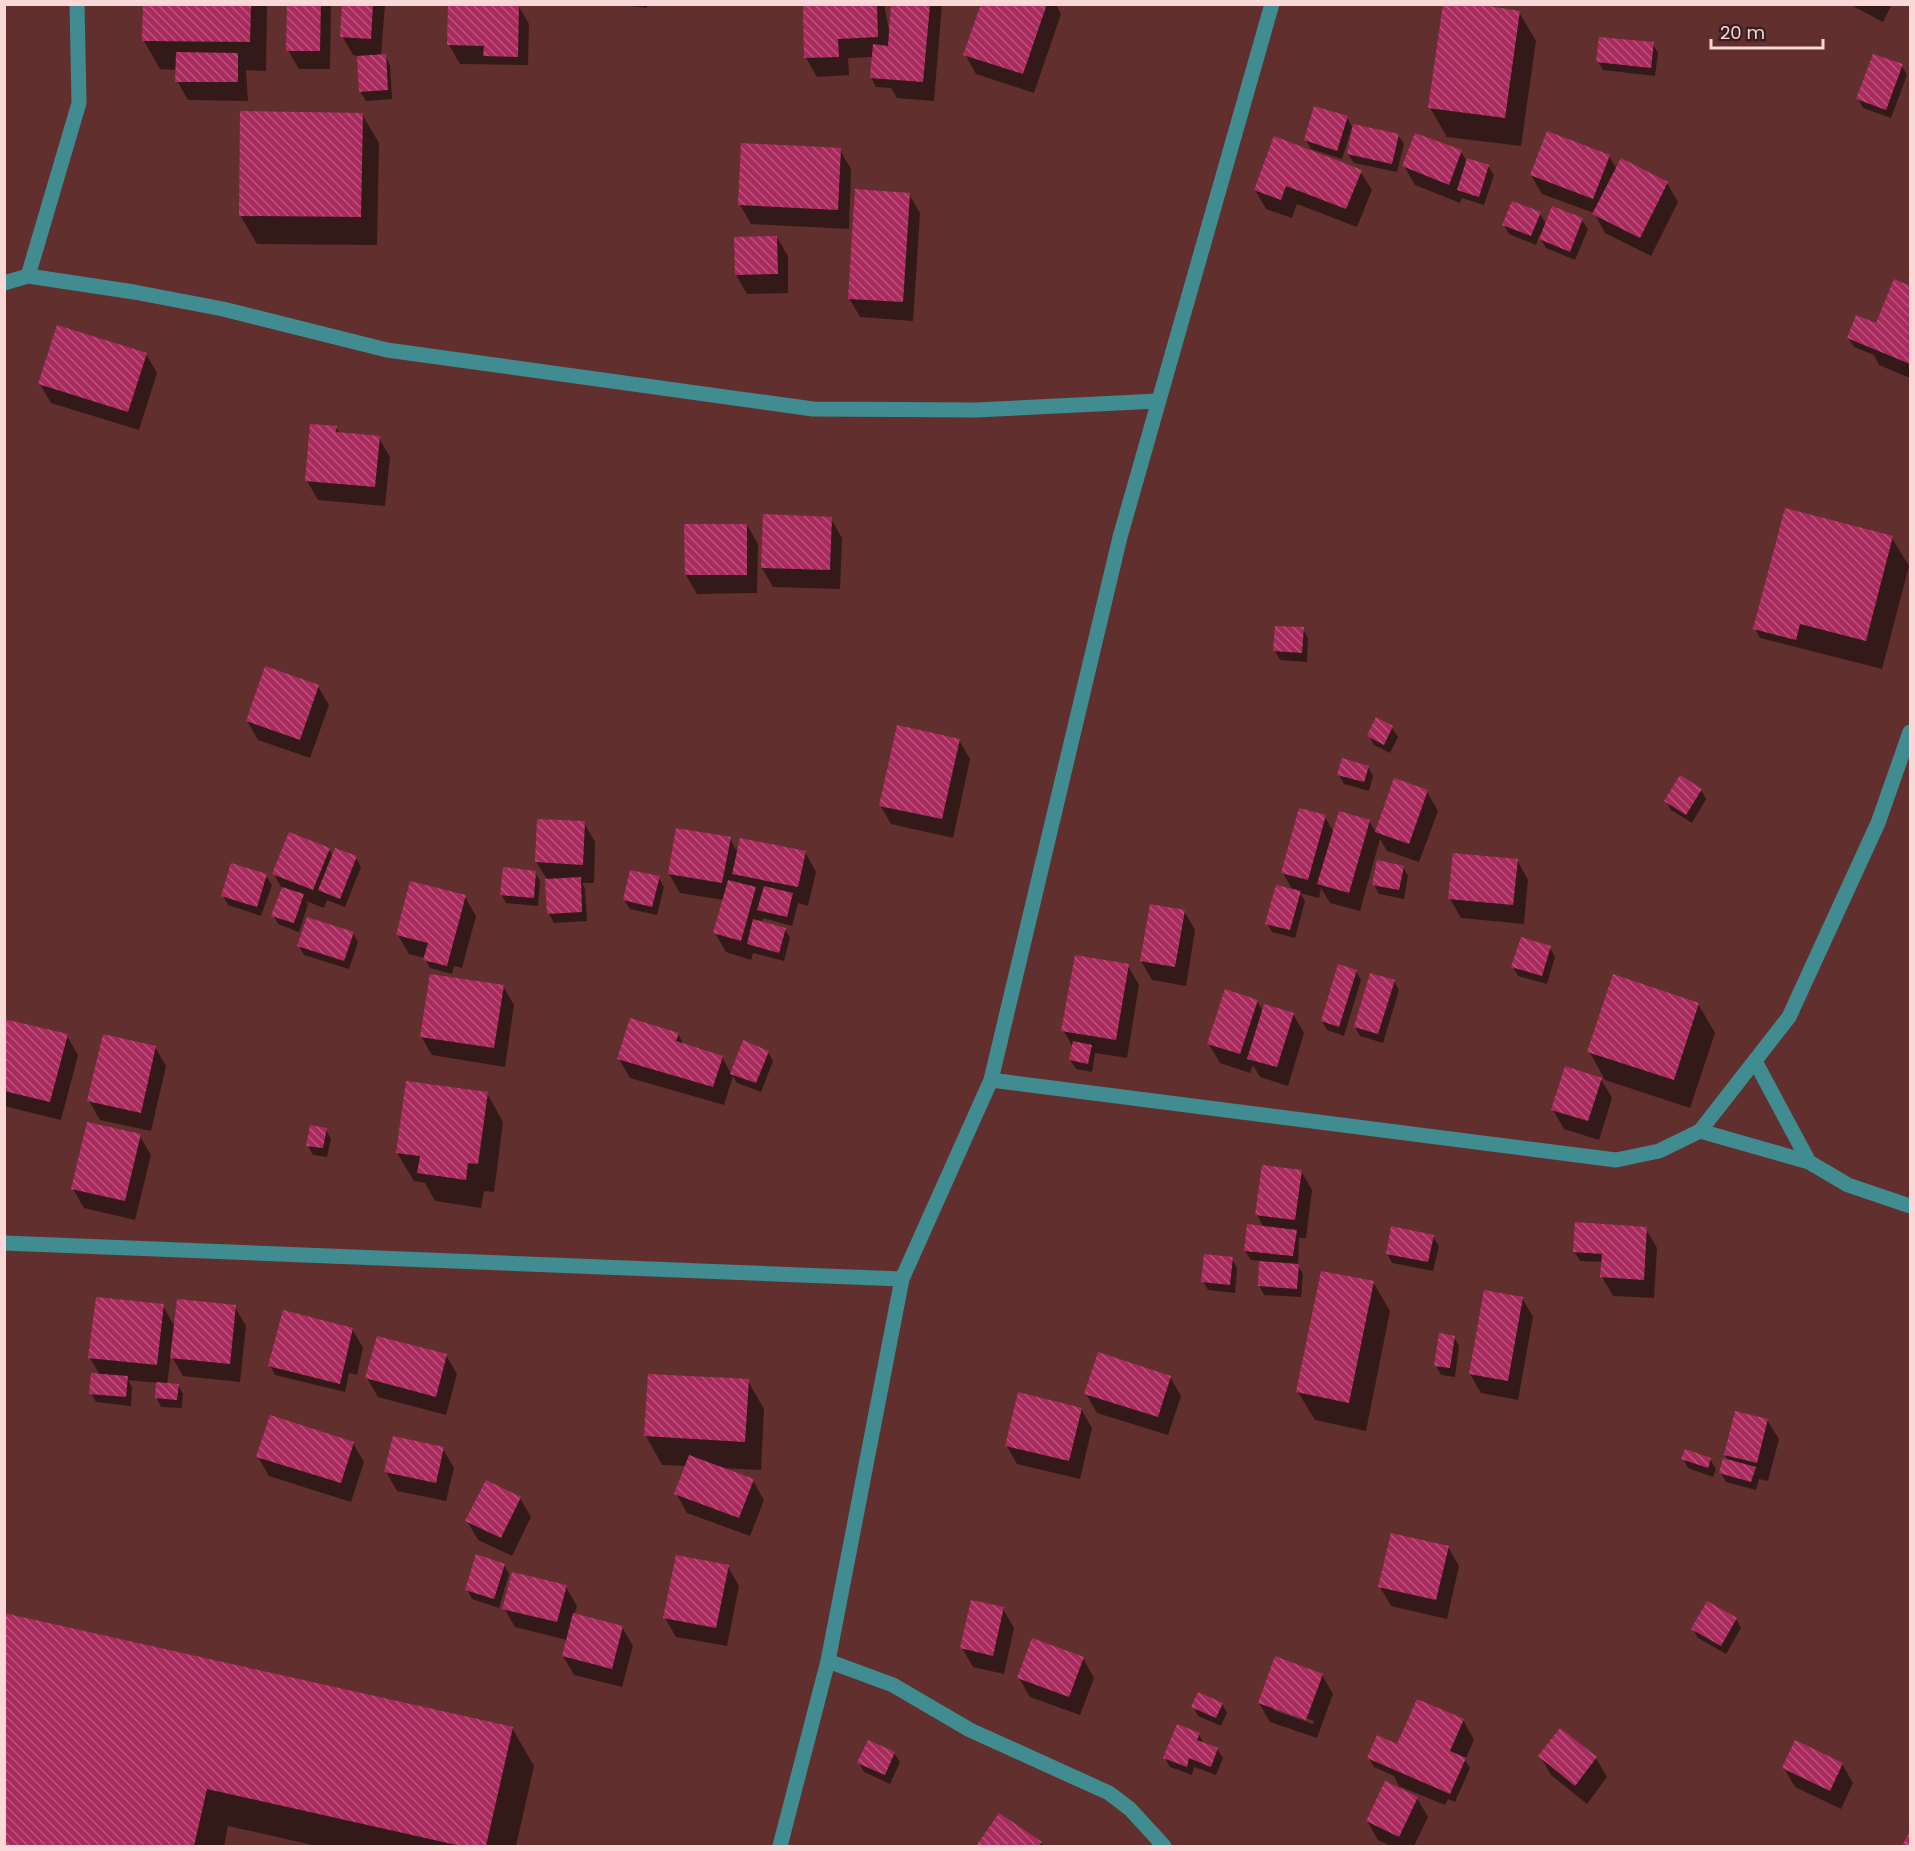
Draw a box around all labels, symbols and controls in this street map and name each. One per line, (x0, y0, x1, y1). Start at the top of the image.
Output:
scale bar (1711, 12, 1824, 50)
text: 20 m (1720, 20, 1765, 45)

